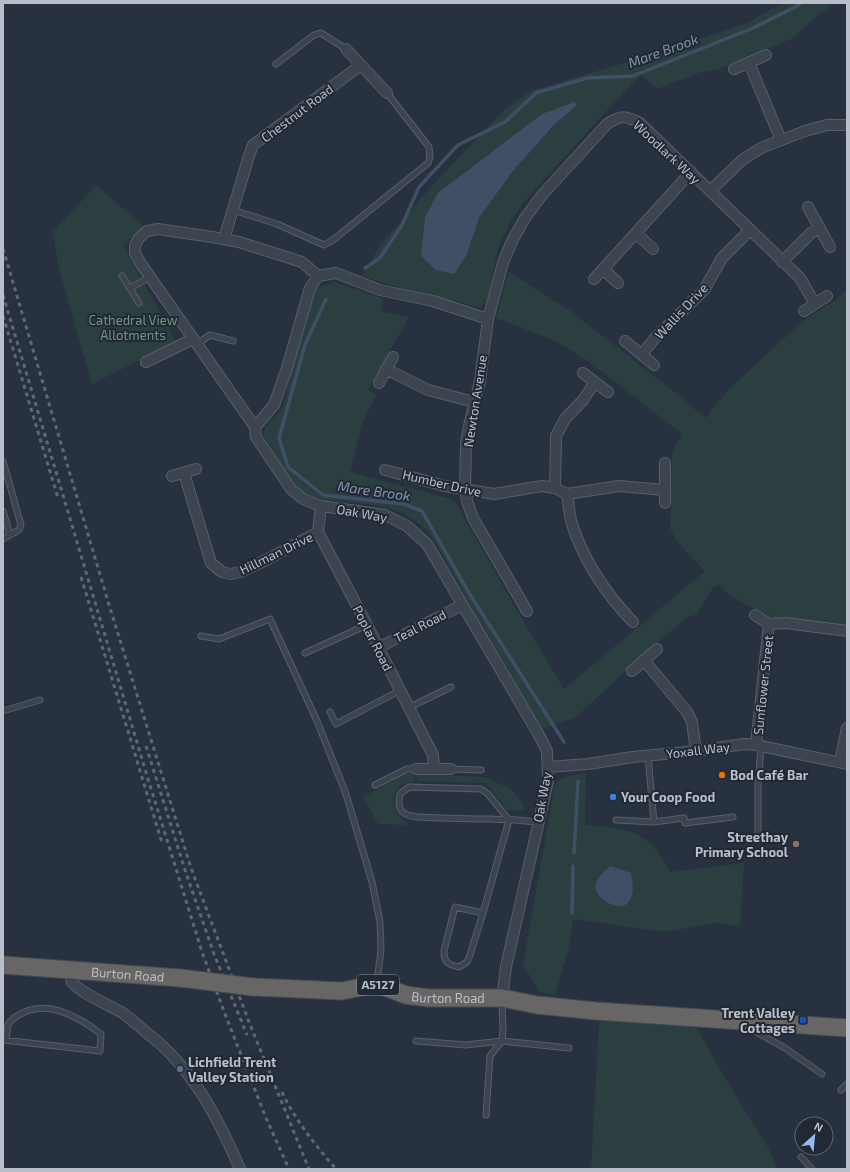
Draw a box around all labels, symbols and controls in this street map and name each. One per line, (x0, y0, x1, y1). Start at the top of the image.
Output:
water label: Mare Brook (625, 30, 700, 71)
street label: Chestnut Road (258, 81, 336, 145)
street label: Woodlark Way (630, 117, 704, 187)
street label: Wallis Drive (651, 280, 711, 342)
park label: Cathedral View Allotments (89, 312, 178, 343)
street label: Newton Avenue (460, 354, 490, 448)
street label: Humber Drive (401, 466, 483, 500)
water label: Mare Brook (336, 477, 412, 504)
street label: Oak Way (335, 501, 389, 525)
street label: Hillman Drive (237, 528, 315, 578)
street label: Poplar Road (350, 603, 396, 673)
street label: Teal Road (391, 606, 449, 646)
street label: Sunflower Street (750, 634, 776, 736)
street label: Yoxall Way (665, 738, 731, 762)
place label: Bod Café Bar (730, 767, 809, 783)
street label: Oak Way (530, 770, 554, 824)
marker: Bod Café Bar (717, 770, 727, 780)
place label: Your Coop Food (621, 789, 715, 805)
marker: Your Coop Food (608, 792, 618, 802)
place label: Streethay Primary School (695, 829, 789, 860)
marker: Streethay Primary School (791, 839, 801, 849)
street label: Burton Road (90, 963, 165, 985)
road number: A5127 (357, 975, 399, 995)
street label: Burton Road (410, 988, 485, 1006)
place label: Trent Valley Cottages (721, 1005, 796, 1036)
marker: Trent Valley Cottages (798, 1015, 808, 1025)
place label: Lichfield Trent Valley Station (188, 1054, 277, 1085)
marker: Lichfield Trent Valley Station (175, 1064, 185, 1074)
north arrow (794, 1116, 834, 1156)
text: N (812, 1119, 825, 1134)

